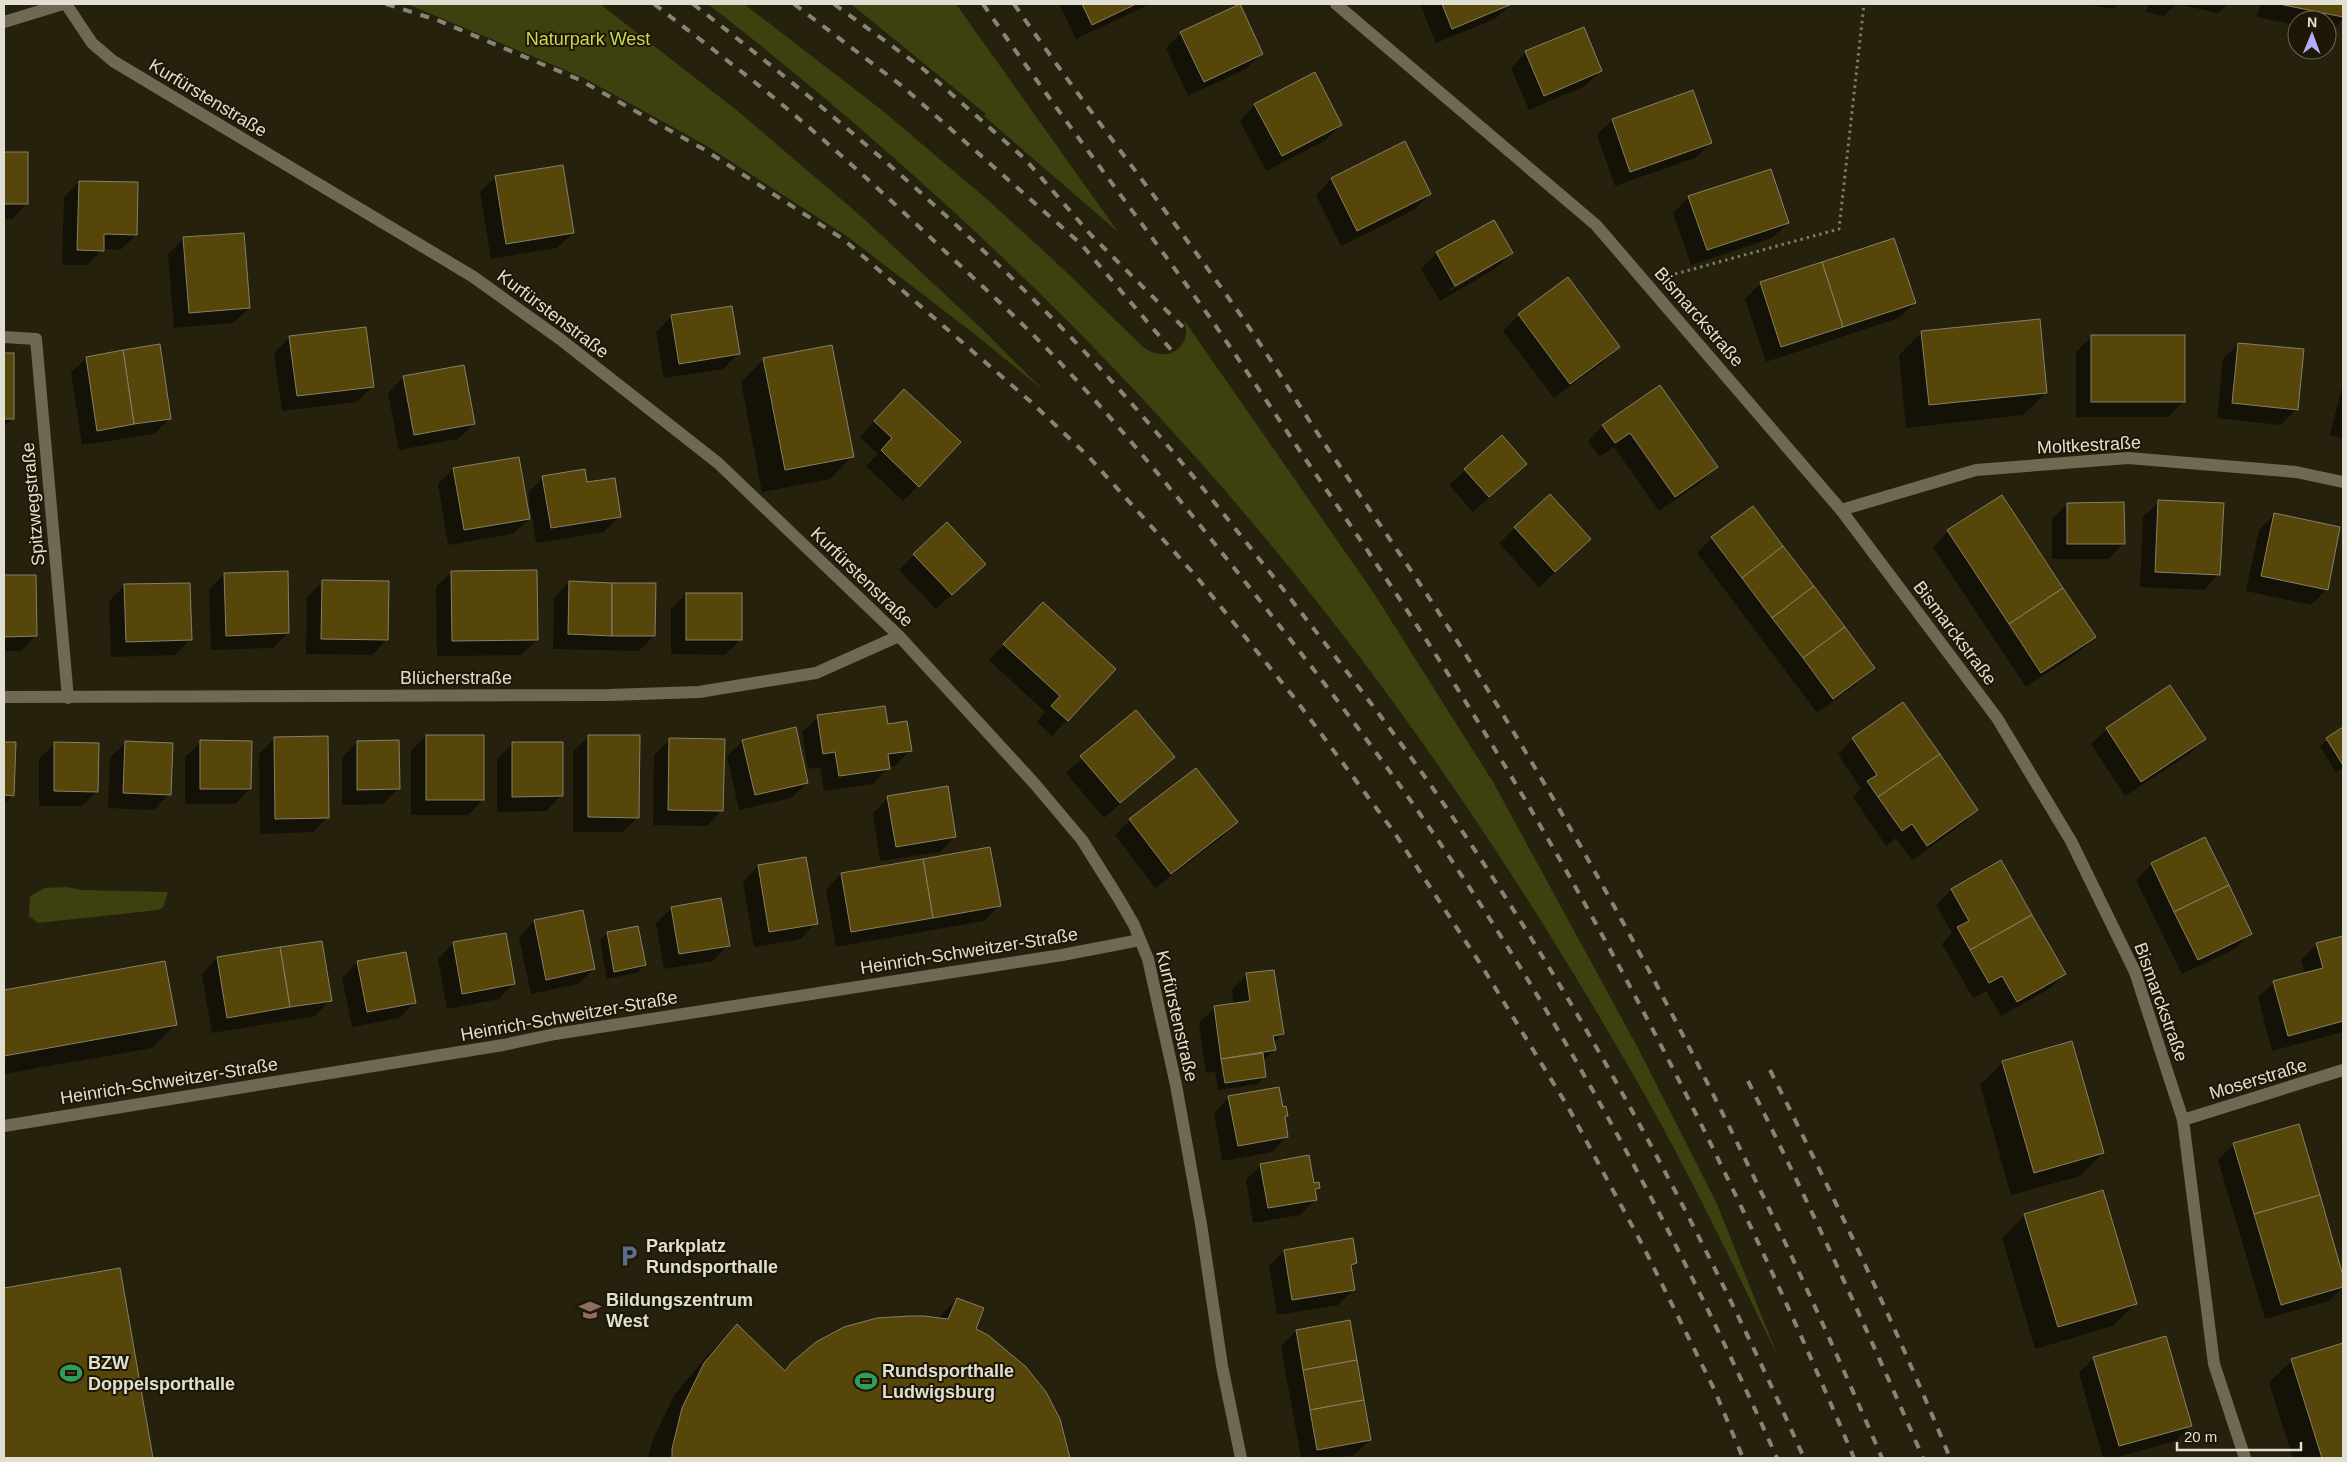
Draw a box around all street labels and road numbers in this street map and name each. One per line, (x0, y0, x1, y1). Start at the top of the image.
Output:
street label: Kurfürstenstraße (145, 55, 271, 141)
street label: Bismarckstraße (1650, 263, 1748, 371)
street label: Kurfürstenstraße (493, 266, 613, 362)
street label: Moltkestraße (2037, 432, 2141, 458)
street label: Spitzwegstraße (18, 441, 48, 567)
street label: Kurfürstenstraße (807, 523, 917, 631)
street label: Bismarckstraße (1909, 577, 2001, 689)
street label: Blücherstraße (400, 668, 512, 688)
street label: Heinrich-Schweitzer-Straße (859, 924, 1079, 978)
street label: Bismarckstraße (2130, 940, 2192, 1064)
street label: Kurfürstenstraße (1152, 948, 1202, 1084)
street label: Heinrich-Schweitzer-Straße (459, 987, 679, 1045)
street label: Heinrich-Schweitzer-Straße (59, 1054, 279, 1108)
street label: Moserstraße (2207, 1055, 2309, 1103)

